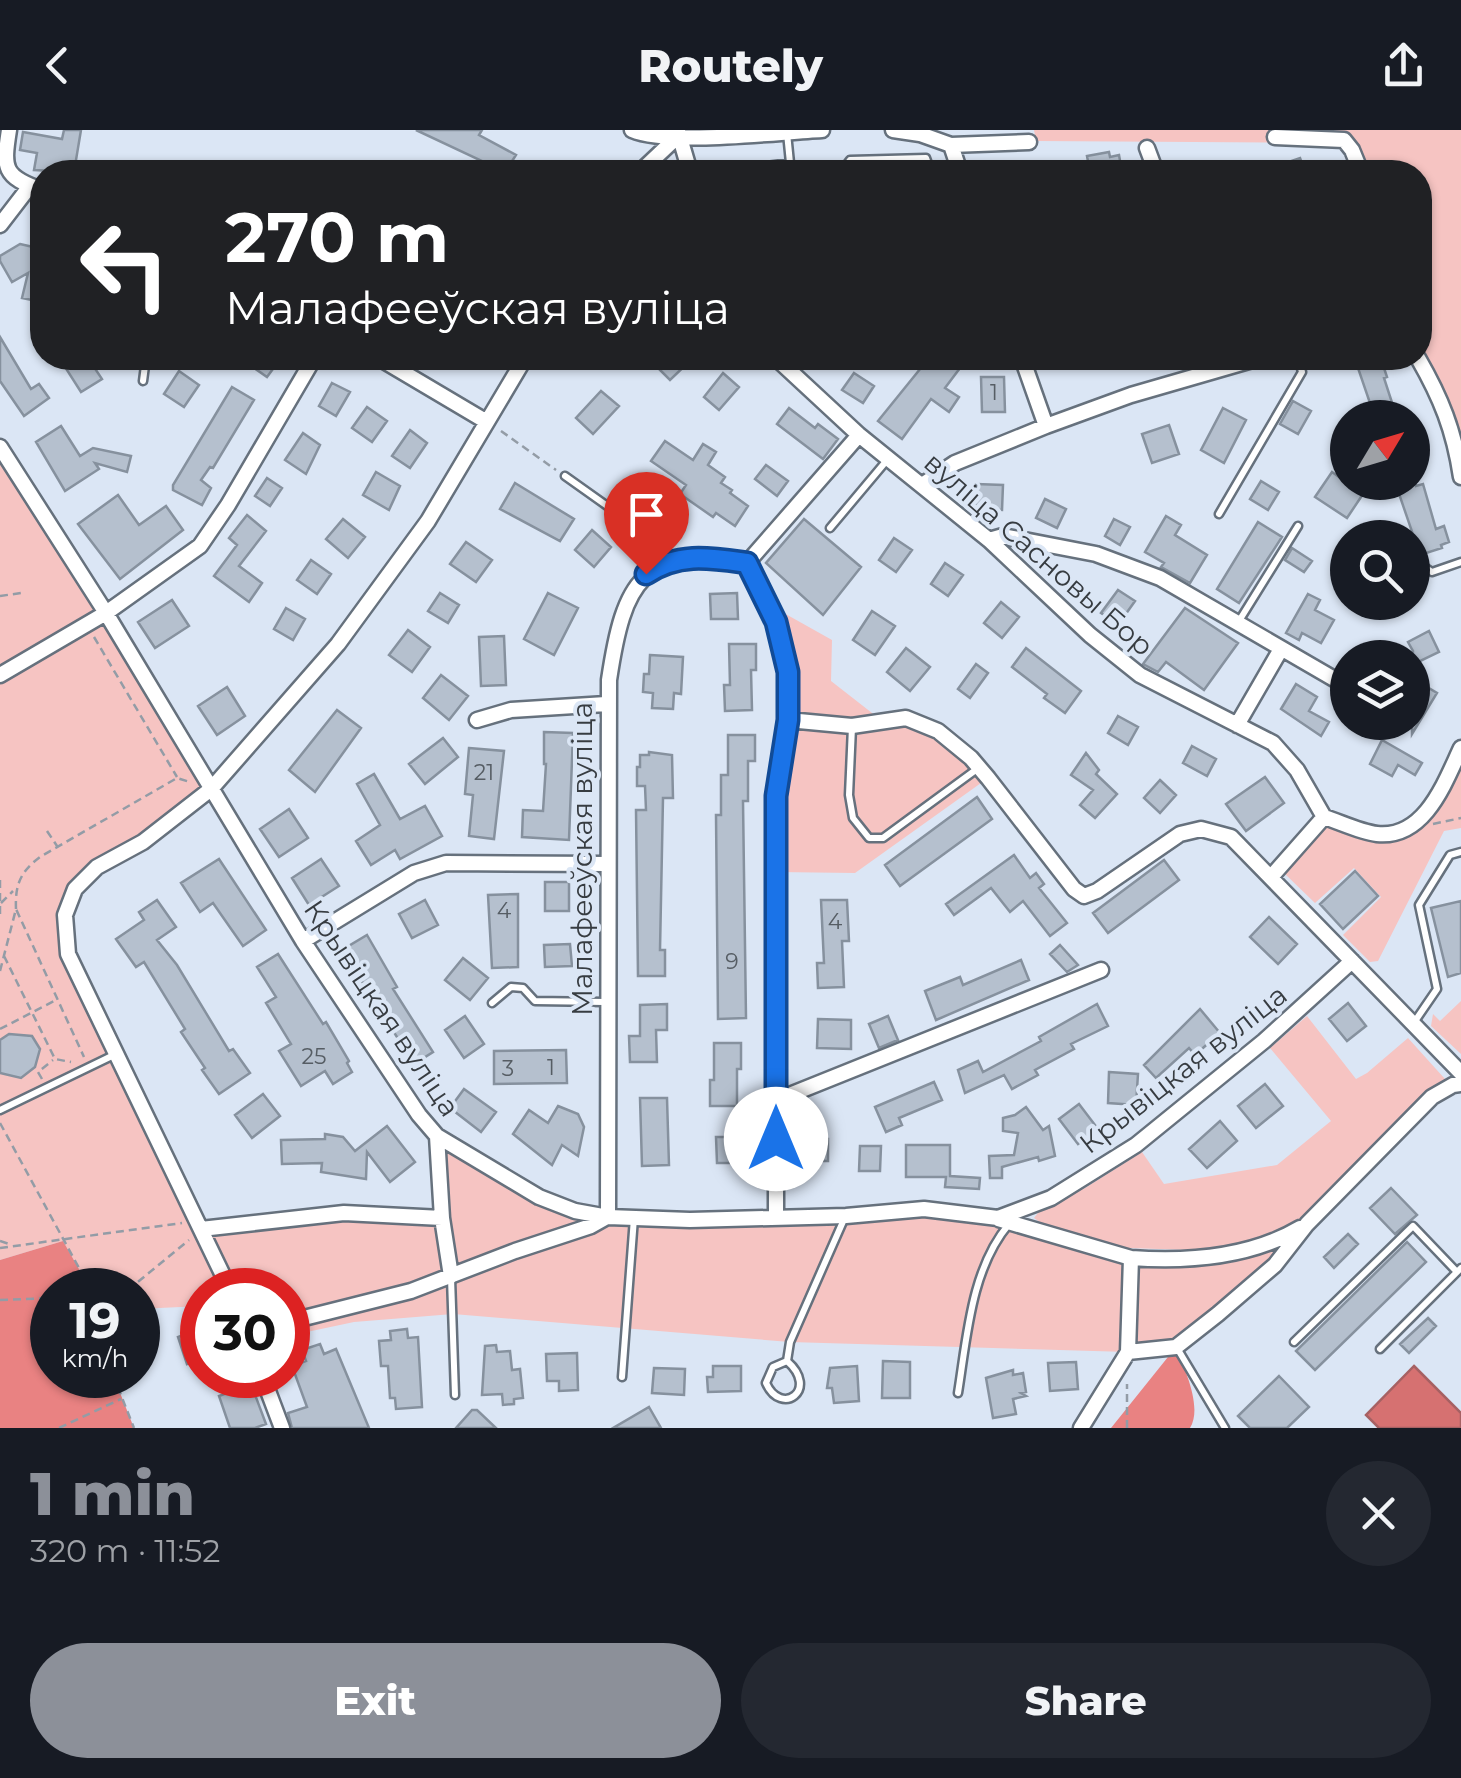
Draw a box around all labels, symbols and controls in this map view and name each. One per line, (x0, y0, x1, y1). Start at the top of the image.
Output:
icon: back (30, 38, 85, 93)
text: Routely (638, 38, 823, 93)
icon: share (1376, 38, 1431, 93)
text: 270 m (225, 194, 449, 280)
icon: left (60, 200, 190, 330)
text: Малафееўская вуліца (225, 280, 730, 335)
house number: 1 (990, 379, 998, 406)
north arrow (1330, 400, 1430, 500)
map controls (1330, 400, 1430, 740)
street label: вуліца Сасновы Бор (917, 445, 1161, 663)
pin (604, 472, 689, 575)
icon: arrive (619, 487, 674, 542)
button: search (1330, 520, 1430, 620)
button: layers (1330, 640, 1430, 740)
street label: Малафееўская вуліца (565, 702, 599, 1016)
house number: 21 (474, 759, 494, 786)
street label: Крывіцкая вуліца (297, 893, 467, 1123)
house number: 4 (497, 897, 512, 924)
house number: 4 (828, 908, 843, 935)
house number: 9 (725, 948, 739, 975)
street label: Крывіцкая вуліца (1073, 977, 1293, 1161)
house number: 25 (302, 1043, 326, 1070)
house number: 1 (547, 1054, 555, 1081)
house number: 3 (502, 1055, 514, 1082)
position arrow (724, 1087, 828, 1191)
speed limit sign: 30 (180, 1268, 310, 1398)
text: 19 (69, 1290, 121, 1351)
text: km/h (62, 1343, 128, 1373)
text: 1 min (30, 1457, 195, 1530)
button: close (1326, 1461, 1431, 1566)
text: 320 m · 11:52 (30, 1531, 220, 1570)
button: Exit (30, 1643, 721, 1758)
button: Share (741, 1643, 1431, 1758)

